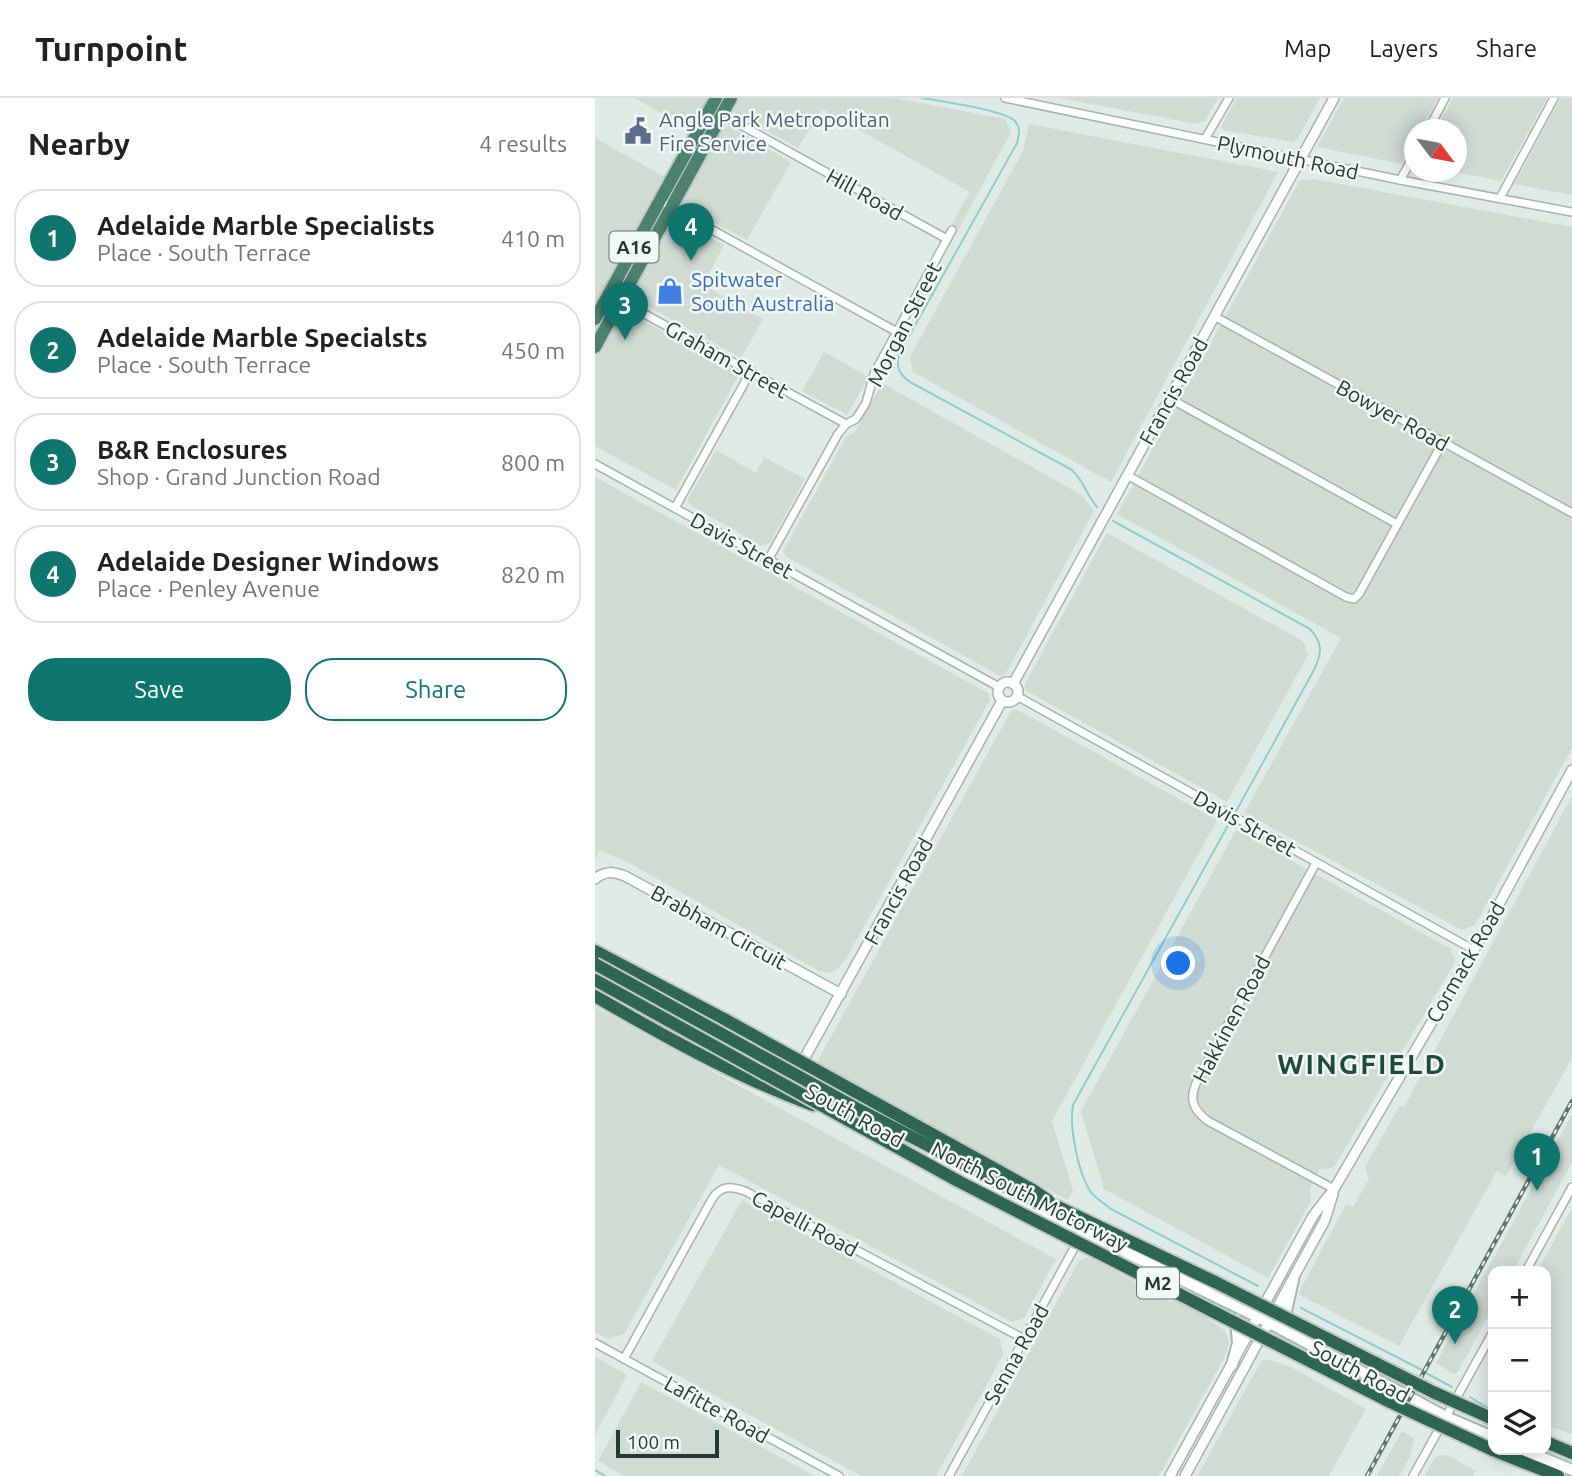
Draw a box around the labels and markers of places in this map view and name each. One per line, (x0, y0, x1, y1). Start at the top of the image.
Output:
place label: Angle Park Metropolitan Fire Service (659, 107, 890, 155)
public building icon: Angle Park Metropolitan Fire Service (623, 116, 653, 146)
pin: 4 (668, 203, 714, 261)
place label: Spitwater South Australia (691, 267, 834, 315)
shop icon: Spitwater South Australia (655, 276, 685, 306)
pin: 3 (602, 282, 648, 340)
pin: 1 (1514, 1133, 1560, 1191)
pin: 2 (1432, 1286, 1478, 1344)

